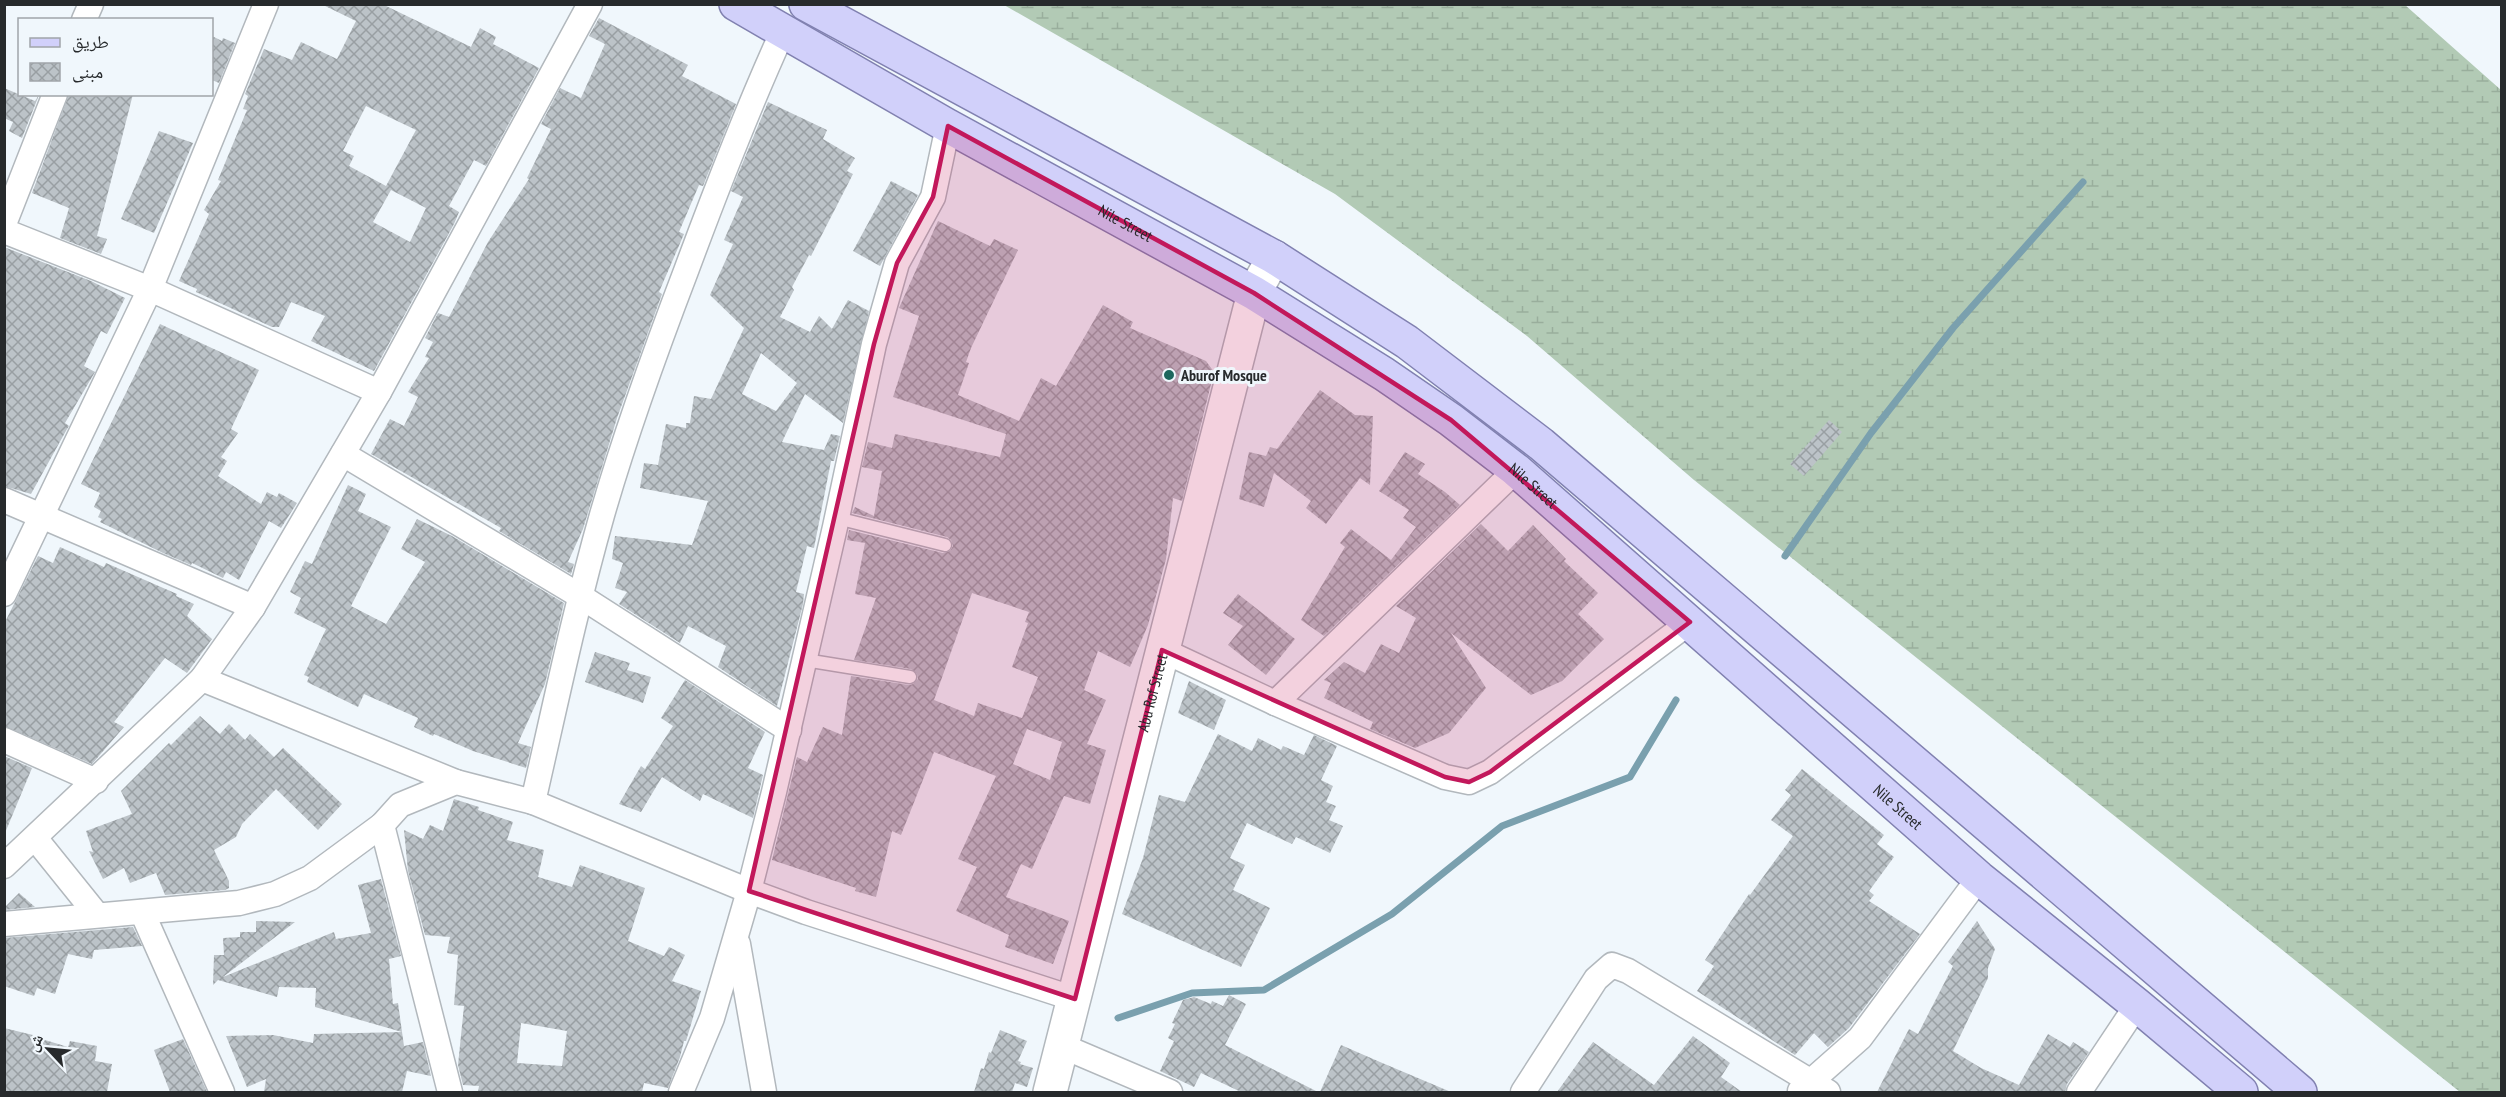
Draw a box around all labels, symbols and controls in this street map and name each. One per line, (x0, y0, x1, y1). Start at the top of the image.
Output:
legend (18, 18, 213, 96)
text: طريق (72, 30, 109, 53)
text: مبنى (72, 60, 103, 83)
street label: Nile Street (1095, 200, 1157, 246)
place label: Aburof Mosque (1180, 365, 1267, 385)
marker: Aburof Mosque (1162, 368, 1176, 382)
street label: Nile Street (1505, 458, 1563, 513)
street label: Abu Rof Street (1132, 651, 1172, 734)
street label: Nile Street (1869, 780, 1927, 834)
north arrow (18, 1019, 78, 1079)
text: ش (22, 1030, 47, 1054)

